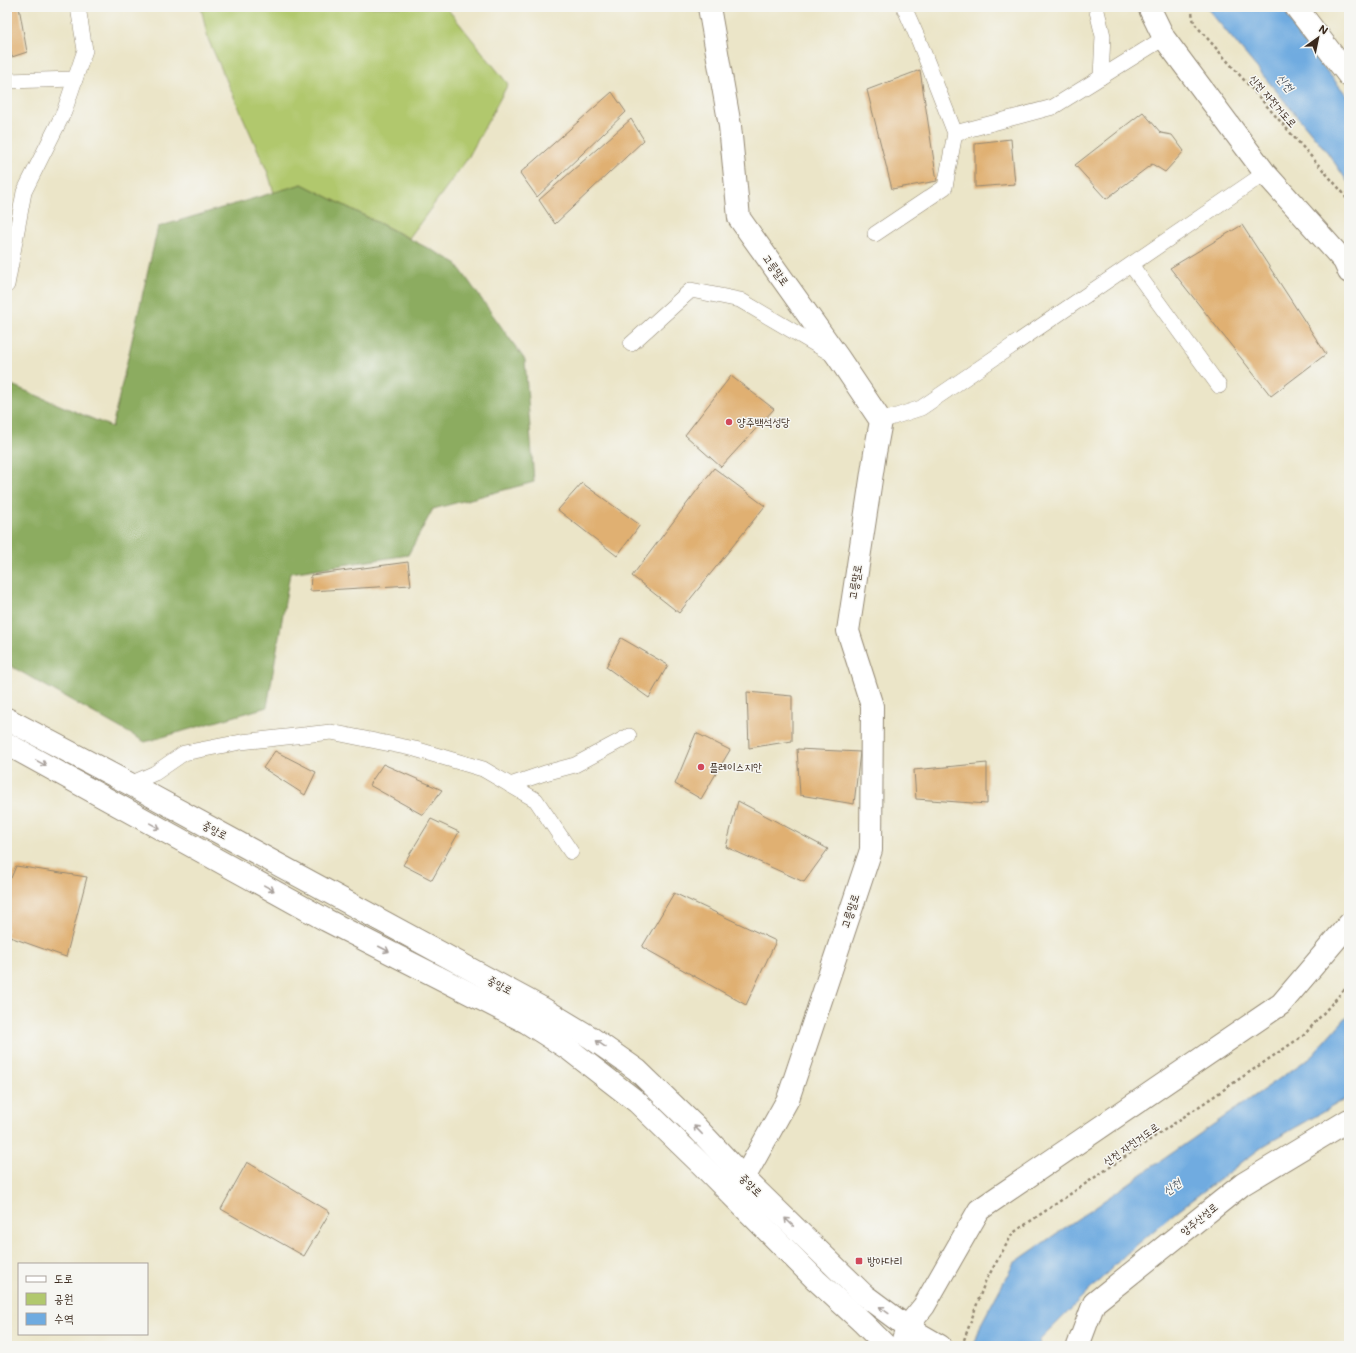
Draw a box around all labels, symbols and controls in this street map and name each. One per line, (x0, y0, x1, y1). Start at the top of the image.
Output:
north arrow (1298, 18, 1338, 58)
text: N (1316, 21, 1331, 38)
water label: 신천 (1273, 70, 1299, 96)
street label: 신천 자전거도로 (1246, 71, 1301, 130)
street label: 고릉말로 (760, 251, 793, 289)
place label: 양주백석성당 (737, 414, 790, 429)
marker: 양주백석성당 (724, 417, 734, 427)
street label: 고릉말로 (844, 563, 865, 601)
place label: 플레이스지안 (709, 759, 762, 774)
one-way arrow (35, 760, 47, 768)
marker: 플레이스지안 (696, 762, 706, 772)
street label: 중앙로 (200, 817, 231, 842)
one-way arrow (149, 823, 161, 830)
one-way arrow (263, 885, 275, 893)
street label: 고릉말로 (837, 892, 862, 930)
one-way arrow (378, 946, 390, 954)
street label: 중앙로 (485, 972, 516, 997)
one-way arrow (595, 1040, 606, 1048)
street label: 신천 자전거도로 (1100, 1119, 1162, 1169)
one-way arrow (694, 1125, 703, 1135)
street label: 중앙로 (737, 1170, 766, 1199)
water label: 신천 (1159, 1173, 1185, 1198)
street label: 양주산성로 (1177, 1199, 1221, 1238)
one-way arrow (784, 1217, 794, 1227)
place label: 방아다리 (867, 1253, 902, 1268)
marker: 방아다리 (854, 1256, 864, 1266)
legend (18, 1263, 148, 1335)
text: 도로 (54, 1270, 73, 1286)
text: 공원 (54, 1290, 73, 1306)
one-way arrow (879, 1306, 890, 1315)
text: 수역 (54, 1310, 74, 1326)

